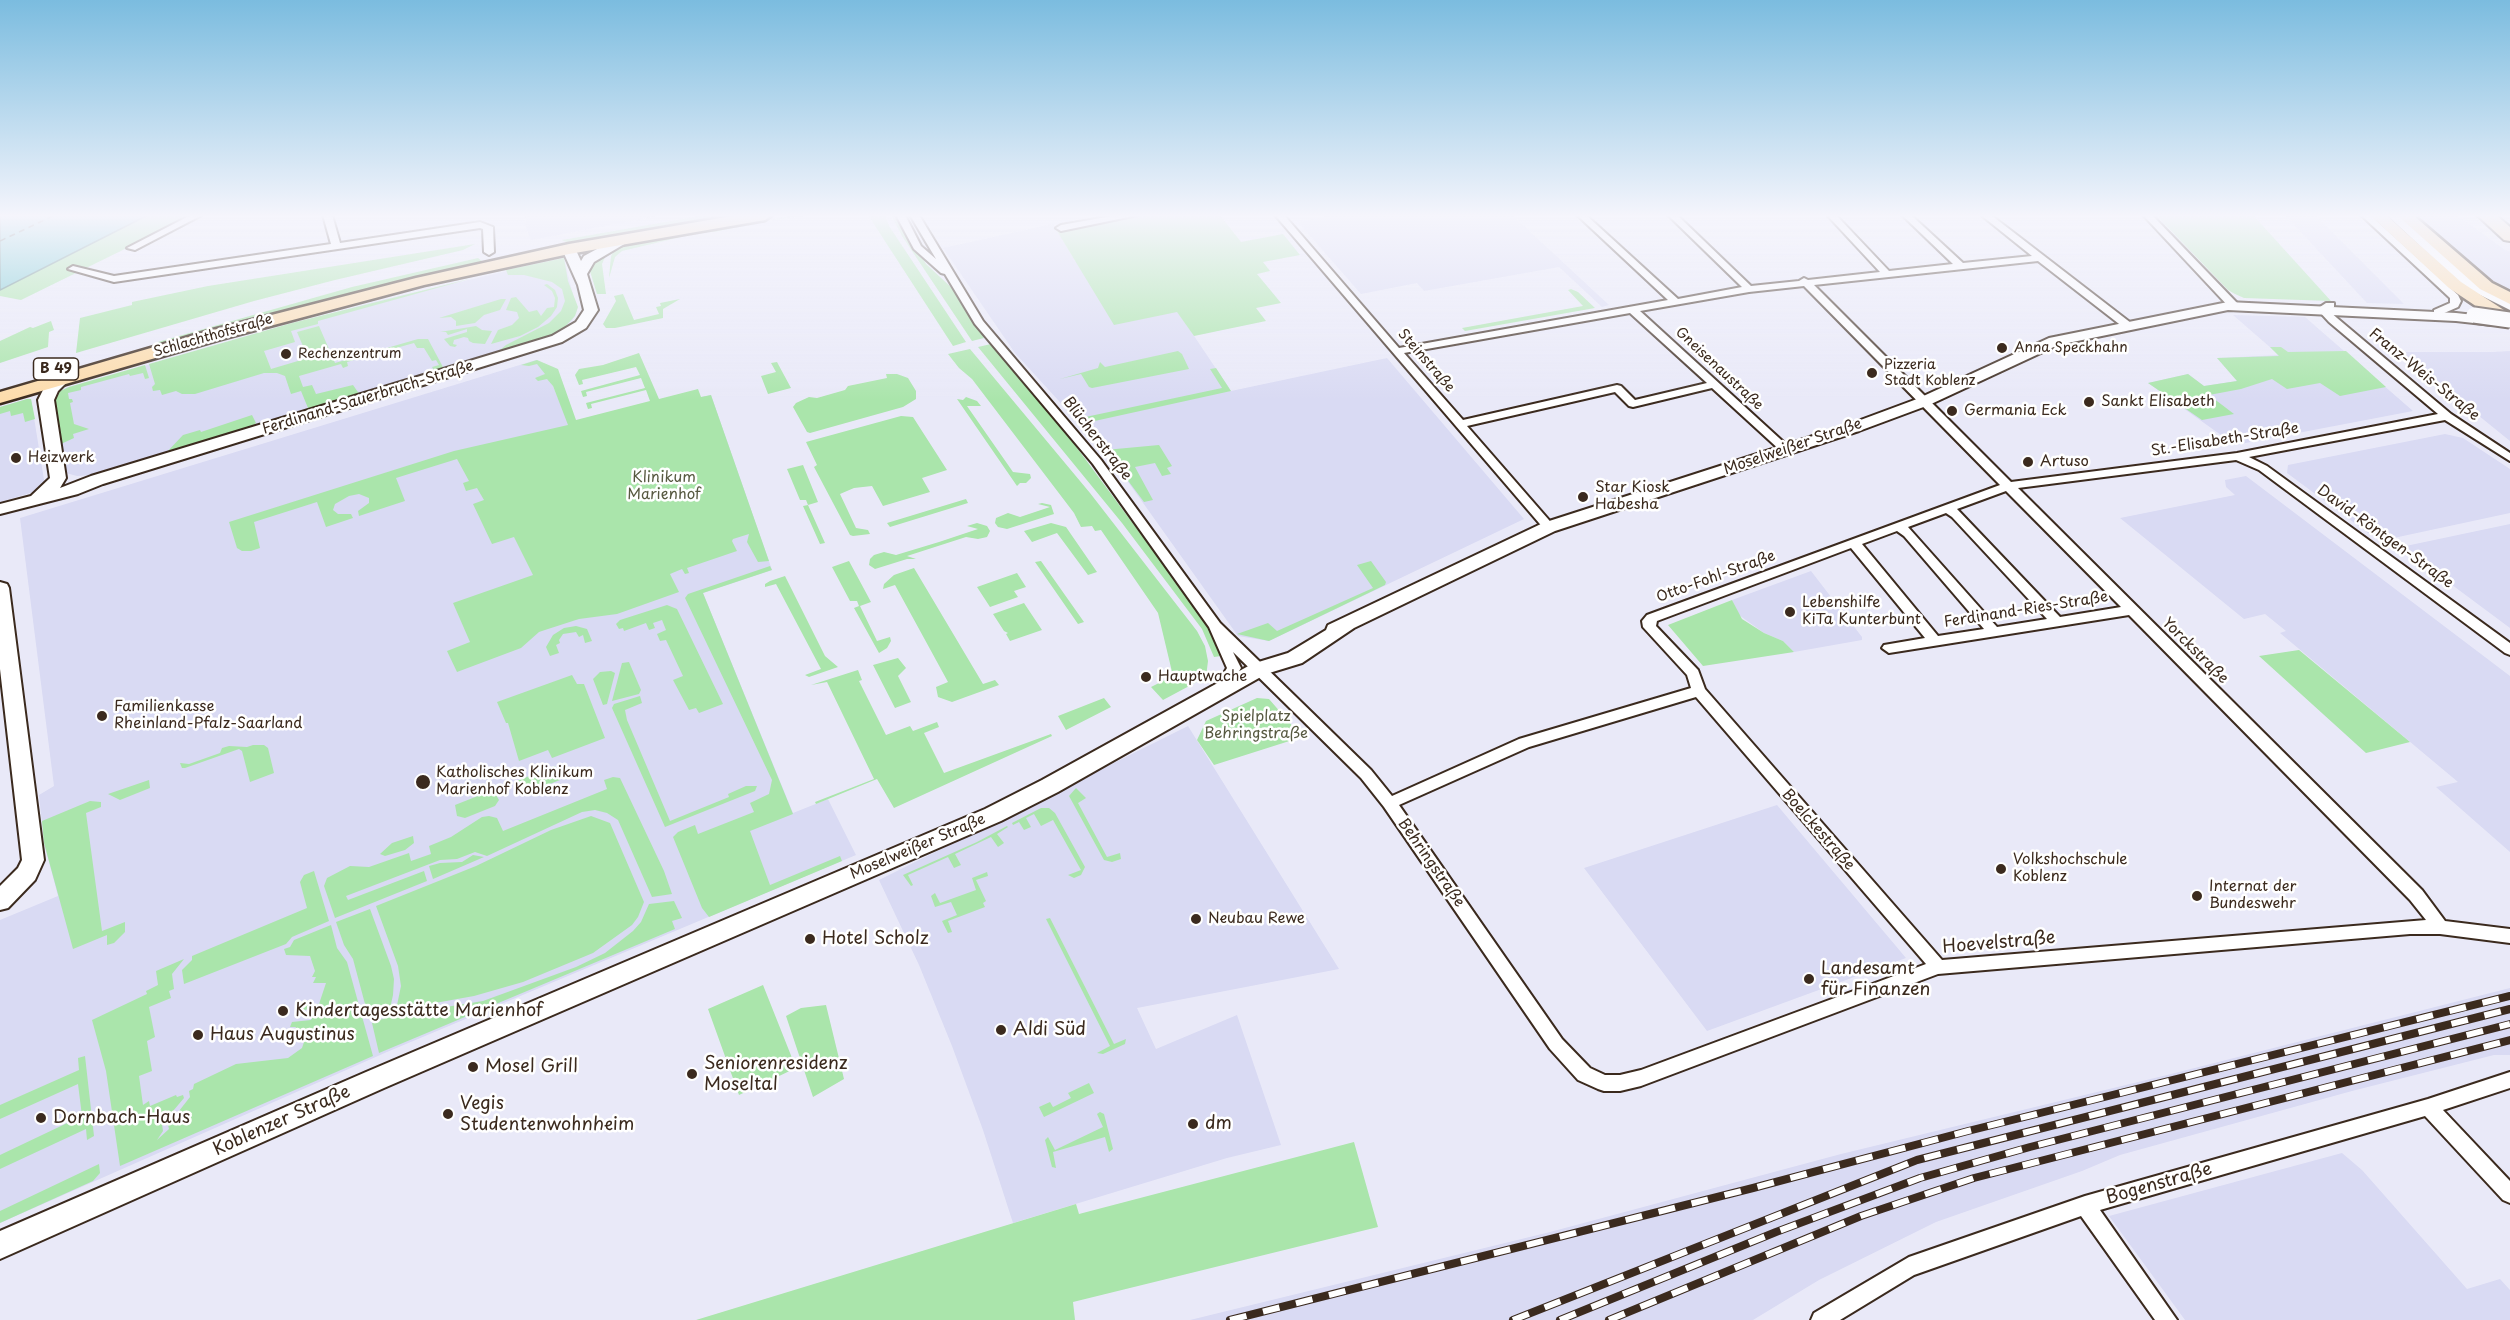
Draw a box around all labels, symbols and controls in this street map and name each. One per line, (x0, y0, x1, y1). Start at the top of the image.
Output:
street label: Schlachthofstraße (152, 311, 274, 361)
street label: Gneisenaustraße (1672, 324, 1766, 414)
street label: Franz-Weis-Straße (2365, 325, 2483, 425)
street label: Steinstraße (1394, 326, 1458, 396)
place label: Anna Speckhahn (2014, 340, 2128, 356)
marker: Anna Speckhahn (1995, 341, 2009, 355)
place label: Rechenzentrum (298, 346, 402, 362)
marker: Rechenzentrum (279, 347, 293, 361)
street label: Ferdinand-Sauerbruch-Straße (260, 357, 476, 439)
place label: Pizzeria Stadt Koblenz (1884, 357, 1975, 390)
road number: B 49 (34, 358, 78, 380)
marker: Pizzeria Stadt Koblenz (1865, 366, 1879, 380)
place label: Sankt Elisabeth (2101, 393, 2215, 411)
street label: Blücherstraße (1059, 394, 1135, 484)
marker: Sankt Elisabeth (2082, 395, 2096, 409)
place label: Germania Eck (1964, 402, 2067, 420)
marker: Germania Eck (1945, 404, 1959, 418)
street label: Moselweißer Straße (1722, 415, 1864, 479)
street label: St.-Elisabeth-Straße (2150, 419, 2300, 461)
place label: Heizwerk (28, 449, 95, 467)
marker: Heizwerk (9, 451, 23, 465)
place label: Artuso (2040, 453, 2089, 471)
marker: Artuso (2021, 455, 2035, 469)
park label: Klinikum Marienhof (627, 469, 701, 504)
place label: Star Kiosk Habesha (1595, 479, 1670, 514)
street label: David-Röntgen-Straße (2313, 481, 2457, 593)
marker: Star Kiosk Habesha (1576, 490, 1590, 504)
street label: Otto-Fohl-Straße (1654, 547, 1778, 607)
street label: Ferdinand-Ries-Straße (1943, 588, 2109, 632)
place label: Lebenshilfe KiTa Kunterbunt (1802, 594, 1921, 629)
marker: Lebenshilfe KiTa Kunterbunt (1783, 605, 1797, 619)
street label: Yorckstraße (2158, 614, 2232, 688)
place label: Hauptwache (1158, 668, 1247, 686)
marker: Hauptwache (1139, 670, 1153, 684)
place label: Familienkasse Rheinland-Pfalz-Saarland (114, 698, 302, 733)
park label: Spielplatz Behringstraße (1204, 708, 1308, 743)
marker: Familienkasse Rheinland-Pfalz-Saarland (95, 709, 109, 723)
place label: Katholisches Klinikum Marienhof Koblenz (436, 764, 593, 799)
marker: Katholisches Klinikum Marienhof Koblenz (414, 773, 432, 791)
street label: Boelckestraße (1778, 786, 1858, 874)
street label: Moselweißer Straße (848, 810, 988, 884)
street label: Behringstraße (1394, 815, 1468, 911)
place label: Volkshochschule Koblenz (2013, 851, 2127, 886)
marker: Volkshochschule Koblenz (1994, 862, 2008, 876)
place label: Internat der Bundeswehr (2209, 878, 2296, 913)
marker: Internat der Bundeswehr (2190, 889, 2204, 903)
place label: Neubau Rewe (1208, 910, 1305, 928)
marker: Neubau Rewe (1189, 912, 1203, 926)
street label: Hoevelstraße (1942, 927, 2056, 959)
place label: Hotel Scholz (822, 928, 929, 950)
marker: Hotel Scholz (803, 932, 817, 946)
place label: Landesamt für Finanzen (1821, 958, 1930, 1000)
marker: Landesamt für Finanzen (1802, 972, 1816, 986)
place label: Kindertagesstätte Marienhof (295, 1000, 543, 1022)
marker: Kindertagesstätte Marienhof (276, 1004, 290, 1018)
place label: Aldi Süd (1013, 1019, 1086, 1041)
marker: Aldi Süd (994, 1023, 1008, 1037)
place label: Haus Augustinus (210, 1024, 355, 1046)
marker: Haus Augustinus (191, 1028, 205, 1042)
place label: Seniorenresidenz Moseltal (704, 1053, 847, 1096)
place label: Mosel Grill (485, 1056, 578, 1078)
marker: Mosel Grill (466, 1060, 480, 1074)
marker: Seniorenresidenz Moseltal (685, 1067, 699, 1081)
street label: Koblenzer Straße (210, 1081, 354, 1161)
place label: Vegis Studentenwohnheim (460, 1093, 634, 1136)
place label: Dornbach-Haus (53, 1107, 190, 1129)
marker: Vegis Studentenwohnheim (441, 1107, 455, 1121)
marker: Dornbach-Haus (34, 1111, 48, 1125)
place label: dm (1205, 1113, 1232, 1135)
marker: dm (1186, 1117, 1200, 1131)
street label: Bogenstraße (2104, 1159, 2214, 1209)

